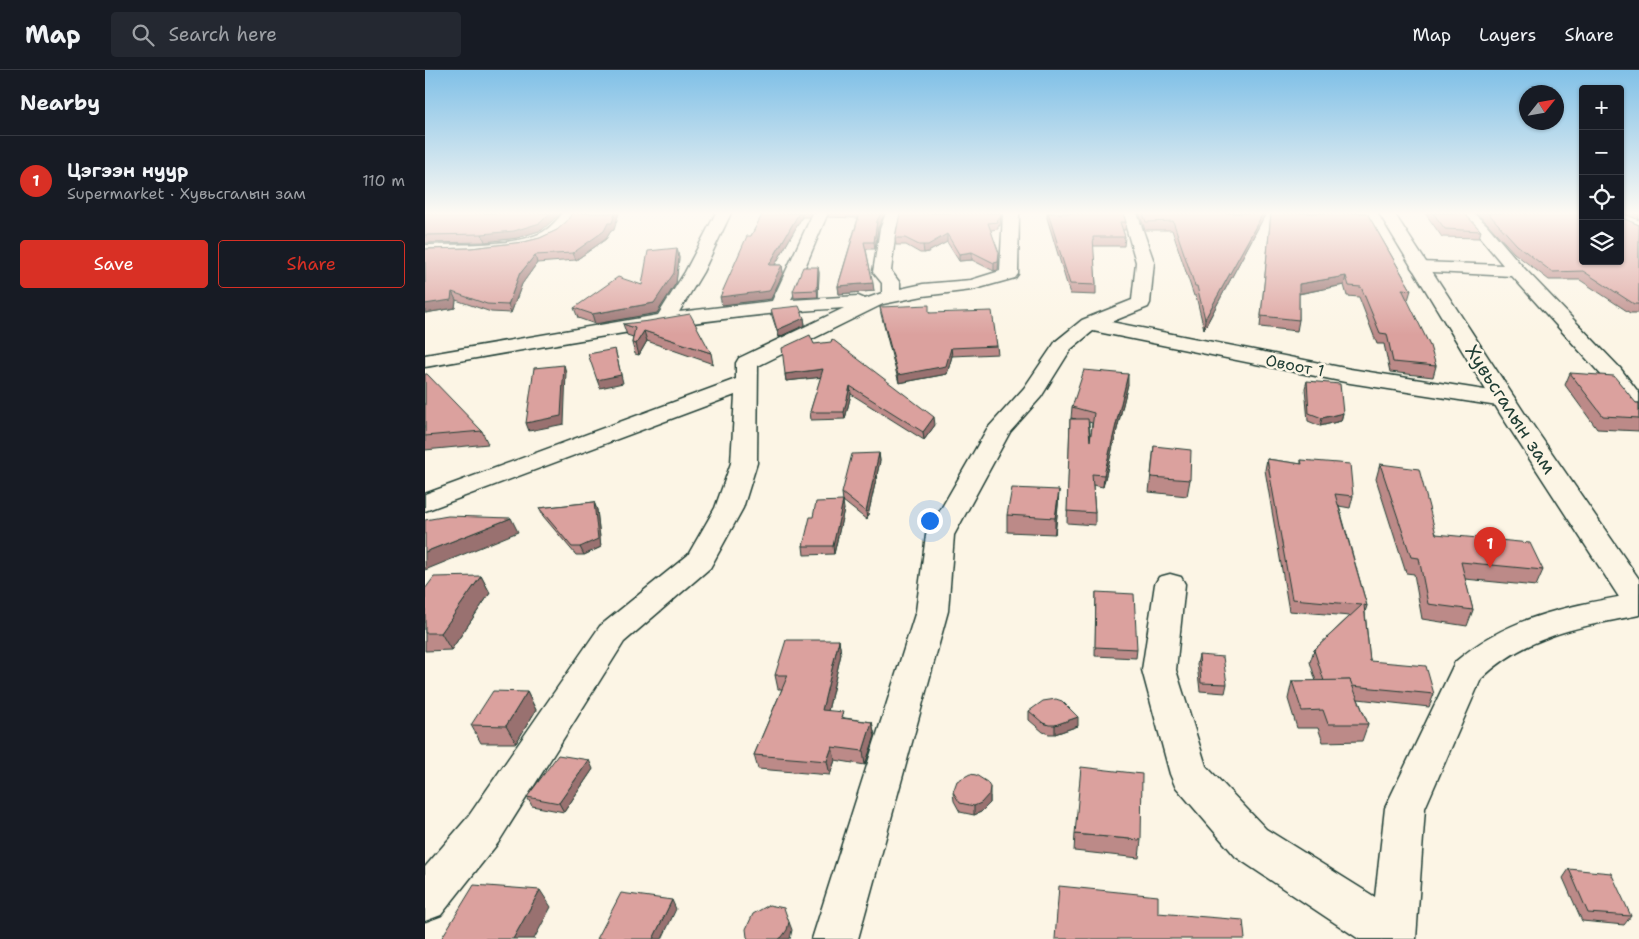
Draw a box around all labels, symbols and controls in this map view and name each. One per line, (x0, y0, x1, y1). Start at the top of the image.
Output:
search box (111, 12, 461, 57)
text: Map (25, 19, 81, 51)
icon: search (129, 21, 157, 49)
text: Search here (169, 22, 277, 47)
text: Map (1413, 23, 1451, 47)
text: Layers (1479, 23, 1536, 47)
text: Share (1564, 23, 1614, 47)
north arrow (1519, 85, 1564, 130)
map controls (1579, 85, 1624, 265)
button: + (1579, 85, 1624, 130)
text: Nearby (20, 89, 100, 117)
button: − (1579, 130, 1624, 175)
text: Цэгээн нуур (67, 158, 188, 183)
text: 1 (32, 170, 40, 191)
text: 110 m (362, 170, 405, 191)
button: locate (1579, 175, 1624, 220)
text: Supermarket · Хувьсгалын зам (67, 183, 306, 204)
button: layers (1579, 220, 1624, 265)
button: Save (20, 240, 208, 288)
button: Share (218, 240, 405, 288)
street label: Хувьсгалын зам (1459, 340, 1562, 479)
street label: Овоот 1 (1264, 350, 1326, 381)
your location (917, 508, 943, 534)
pin: 1 (1474, 527, 1506, 568)

